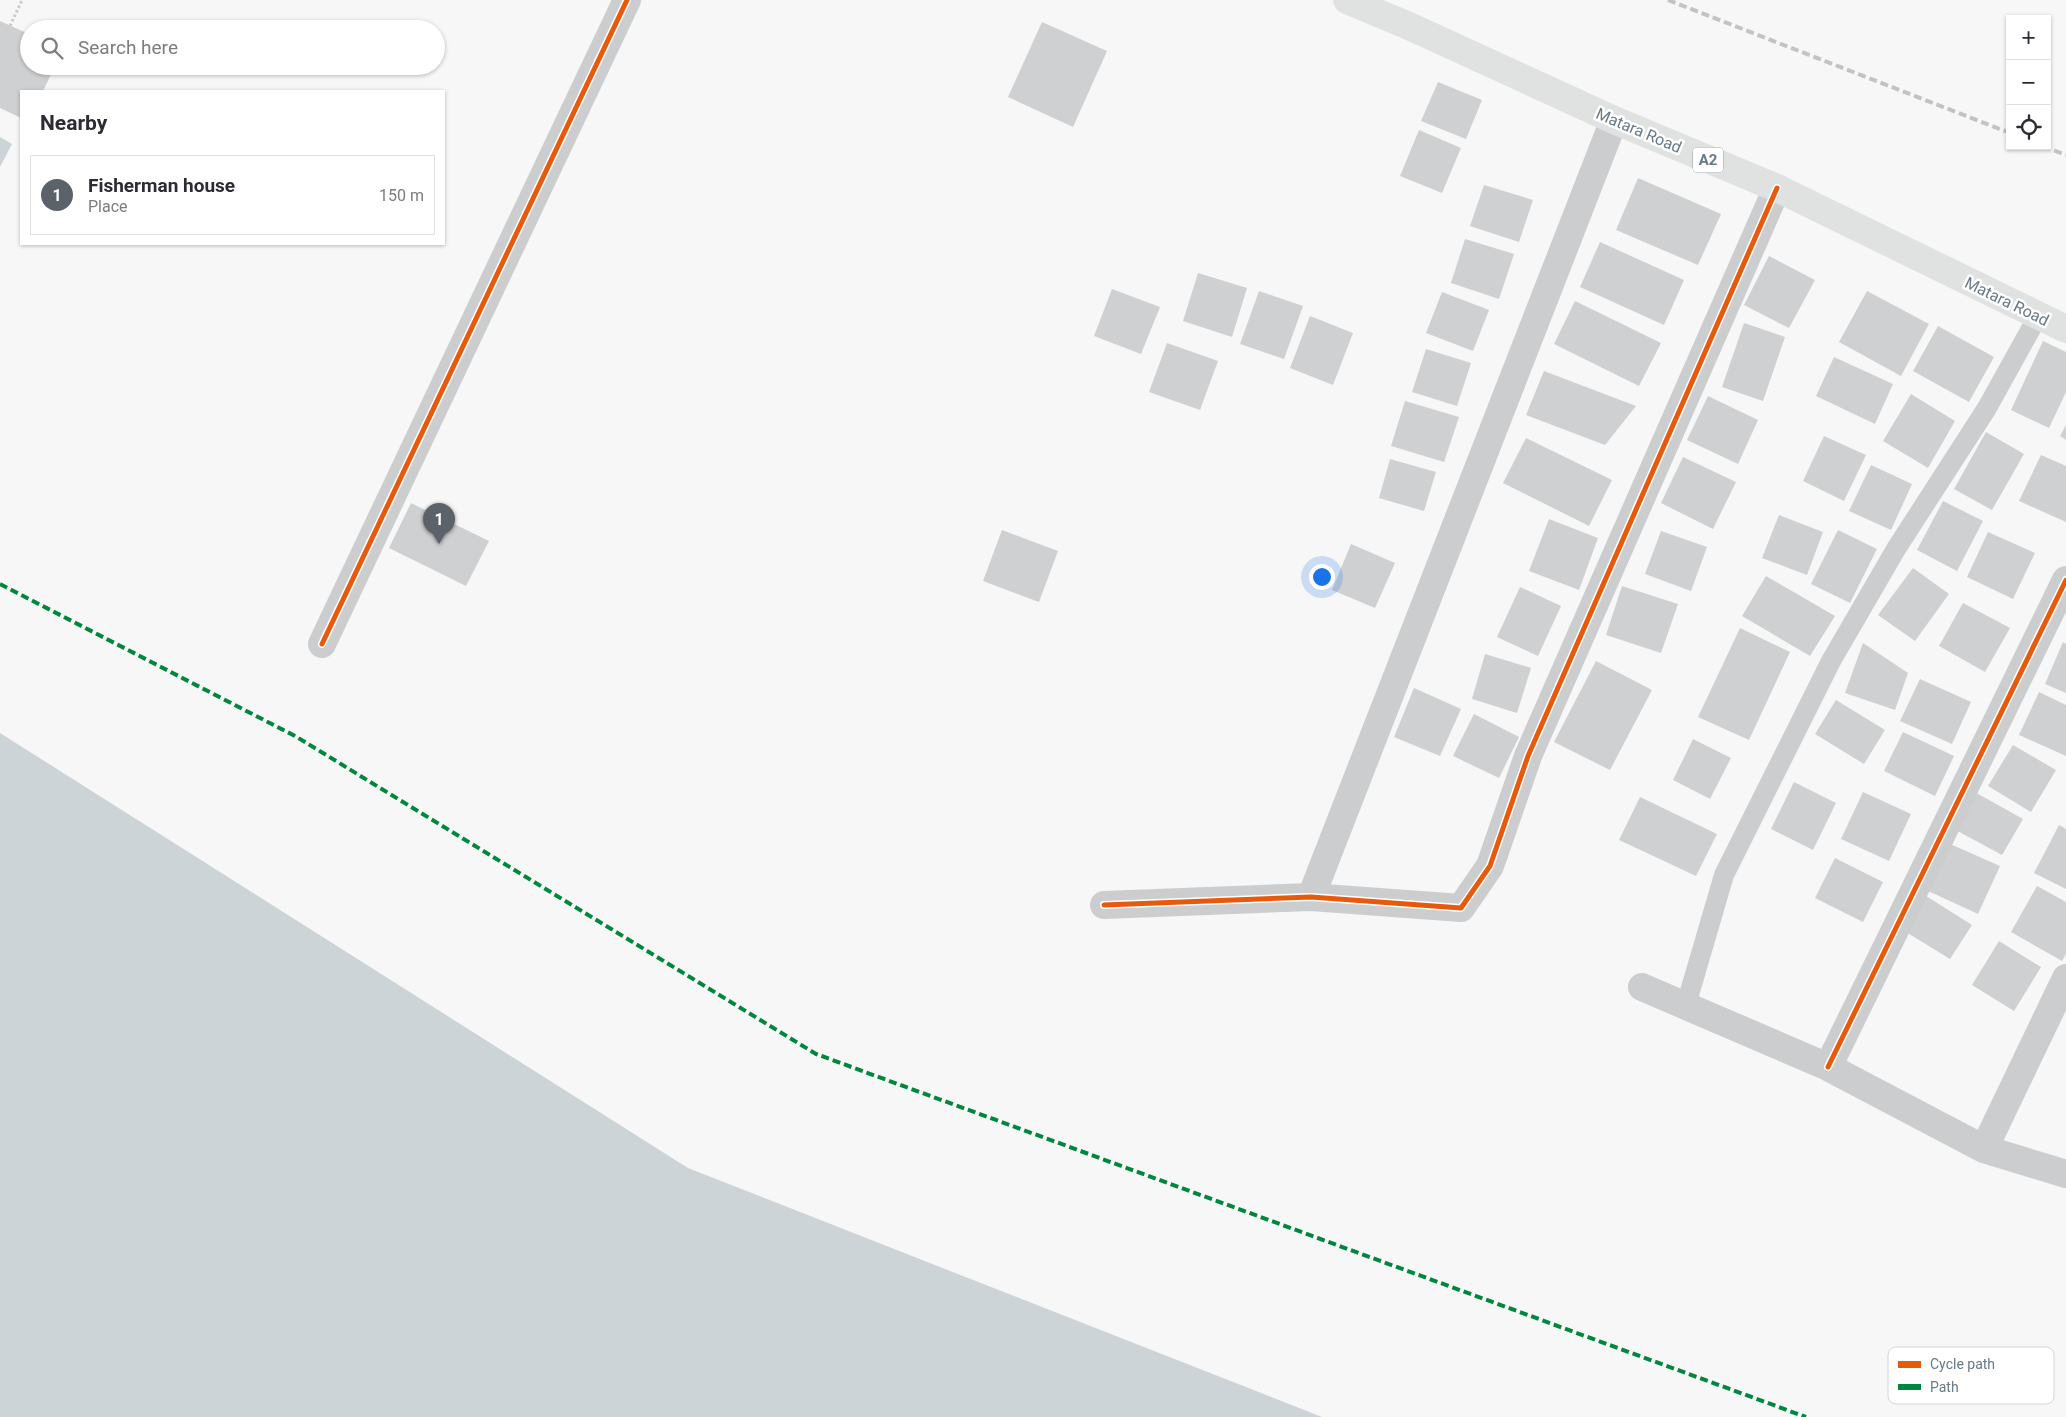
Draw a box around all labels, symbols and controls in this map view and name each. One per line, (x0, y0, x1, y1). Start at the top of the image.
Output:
map controls (2006, 15, 2051, 150)
button: + (2006, 15, 2051, 60)
search box (20, 20, 445, 75)
icon: search (38, 34, 66, 62)
text: Search here (78, 36, 178, 59)
button: − (2006, 60, 2051, 105)
street label: Matara Road (1593, 104, 1684, 157)
button: locate (2006, 105, 2051, 150)
text: Nearby (40, 111, 107, 135)
road number: A2 (1693, 148, 1723, 172)
text: Fisherman house (88, 174, 235, 197)
text: 1 (52, 186, 62, 205)
text: 150 m (379, 186, 424, 205)
text: Place (88, 197, 128, 216)
street label: Matara Road (1962, 273, 2052, 330)
pin: 1 (423, 503, 455, 544)
your location (1309, 564, 1335, 590)
legend (1888, 1347, 2054, 1404)
text: Cycle path (1930, 1356, 1995, 1372)
text: Path (1930, 1379, 1959, 1395)

